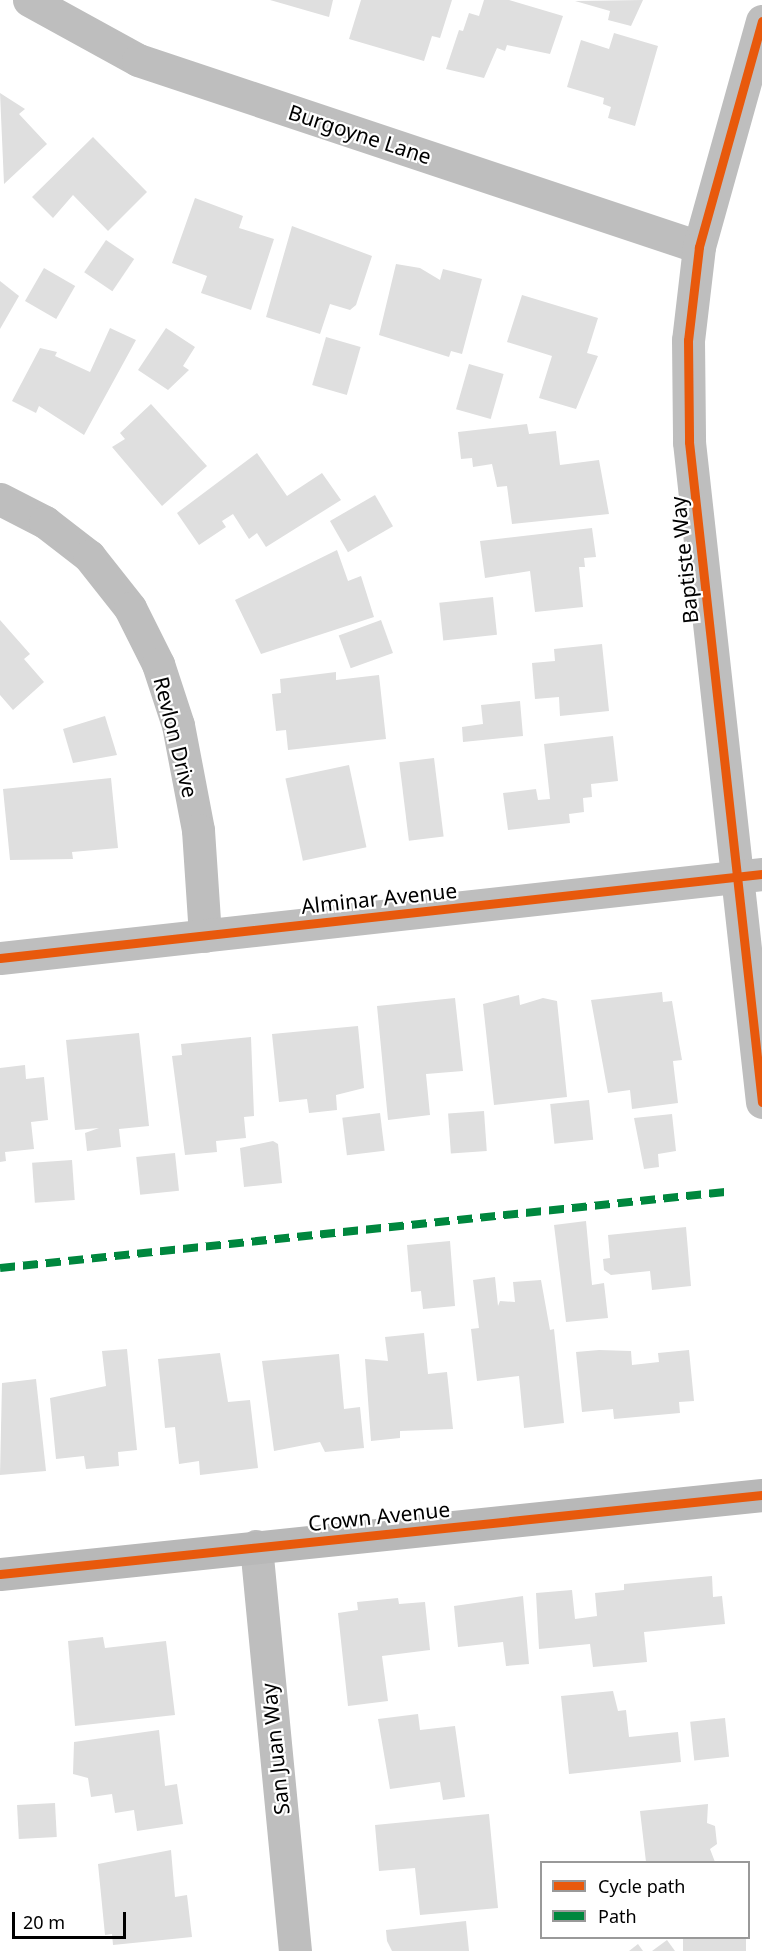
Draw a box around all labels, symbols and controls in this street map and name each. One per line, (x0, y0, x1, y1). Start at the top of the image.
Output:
street label: Burgoyne Lane (285, 99, 435, 169)
street label: Baptiste Way (665, 495, 703, 625)
street label: Revlon Drive (149, 674, 203, 800)
street label: Alminar Avenue (300, 877, 458, 919)
street label: Crown Avenue (307, 1496, 451, 1536)
street label: San Juan Way (256, 1682, 294, 1816)
legend (540, 1861, 750, 1939)
text: Cycle path (598, 1874, 685, 1898)
scale bar (15, 1900, 129, 1938)
text: Path (598, 1904, 637, 1928)
text: 20 m (23, 1910, 65, 1934)

